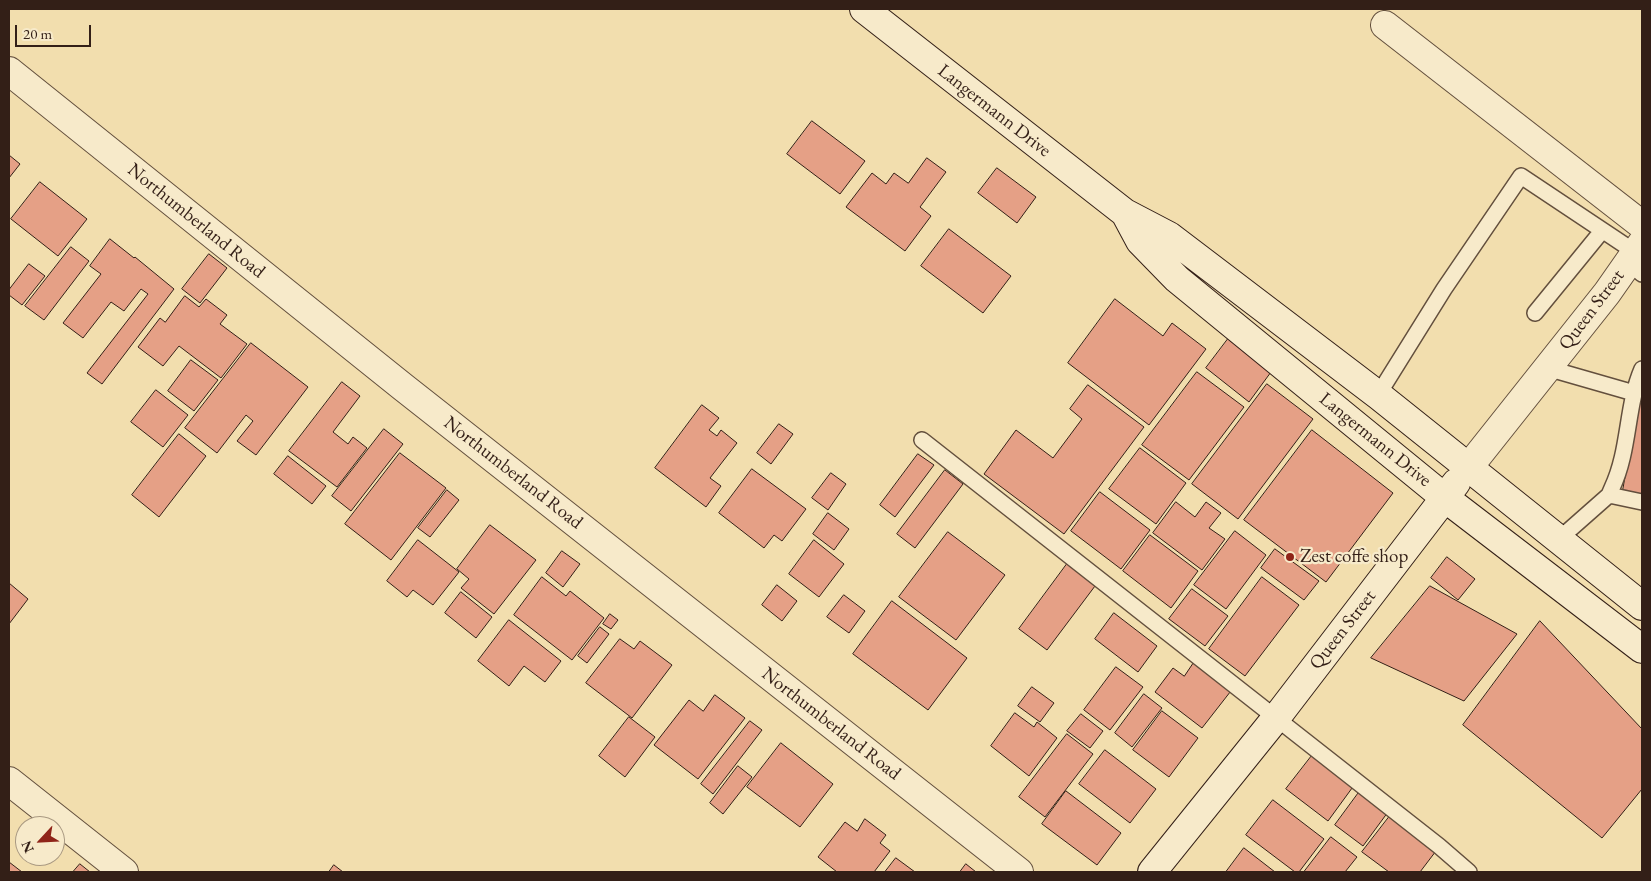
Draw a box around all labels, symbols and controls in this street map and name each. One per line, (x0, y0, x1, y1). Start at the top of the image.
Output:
scale bar (18, 15, 94, 47)
text: 20 m (23, 24, 52, 43)
street label: Langermann Drive (933, 60, 1055, 162)
street label: Northumberland Road (123, 159, 269, 283)
street label: Queen Street (1554, 265, 1630, 355)
street label: Langermann Drive (1314, 388, 1436, 492)
street label: Northumberland Road (439, 412, 587, 534)
place label: Zest coffe shop (1300, 546, 1408, 568)
marker: Zest coffe shop (1284, 551, 1296, 563)
street label: Queen Street (1305, 586, 1381, 674)
street label: Northumberland Road (757, 663, 905, 785)
north arrow (15, 816, 65, 866)
text: N (17, 838, 38, 856)

